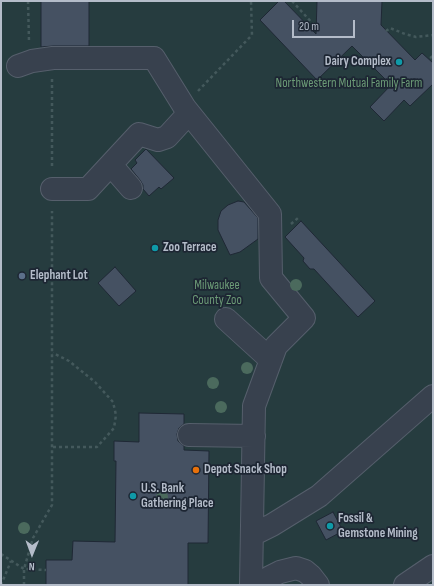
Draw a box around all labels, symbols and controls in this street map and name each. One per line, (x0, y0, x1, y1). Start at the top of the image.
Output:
scale bar (294, 12, 357, 38)
text: 20 m (299, 19, 319, 34)
place label: Dairy Complex (325, 54, 391, 70)
marker: Dairy Complex (394, 57, 404, 67)
park label: Northwestern Mutual Family Farm (276, 76, 422, 92)
place label: Zoo Terrace (163, 240, 217, 256)
marker: Zoo Terrace (150, 243, 160, 253)
place label: Elephant Lot (30, 268, 88, 284)
marker: Elephant Lot (17, 271, 27, 281)
park label: Milwaukee County Zoo (192, 278, 242, 309)
place label: Depot Snack Shop (204, 462, 287, 478)
marker: Depot Snack Shop (191, 465, 201, 475)
place label: U.S. Bank Gathering Place (141, 481, 213, 512)
marker: U.S. Bank Gathering Place (128, 491, 138, 501)
place label: Fossil & Gemstone Mining (338, 511, 418, 542)
marker: Fossil & Gemstone Mining (325, 521, 335, 531)
north arrow (12, 534, 52, 574)
text: N (29, 560, 35, 573)

